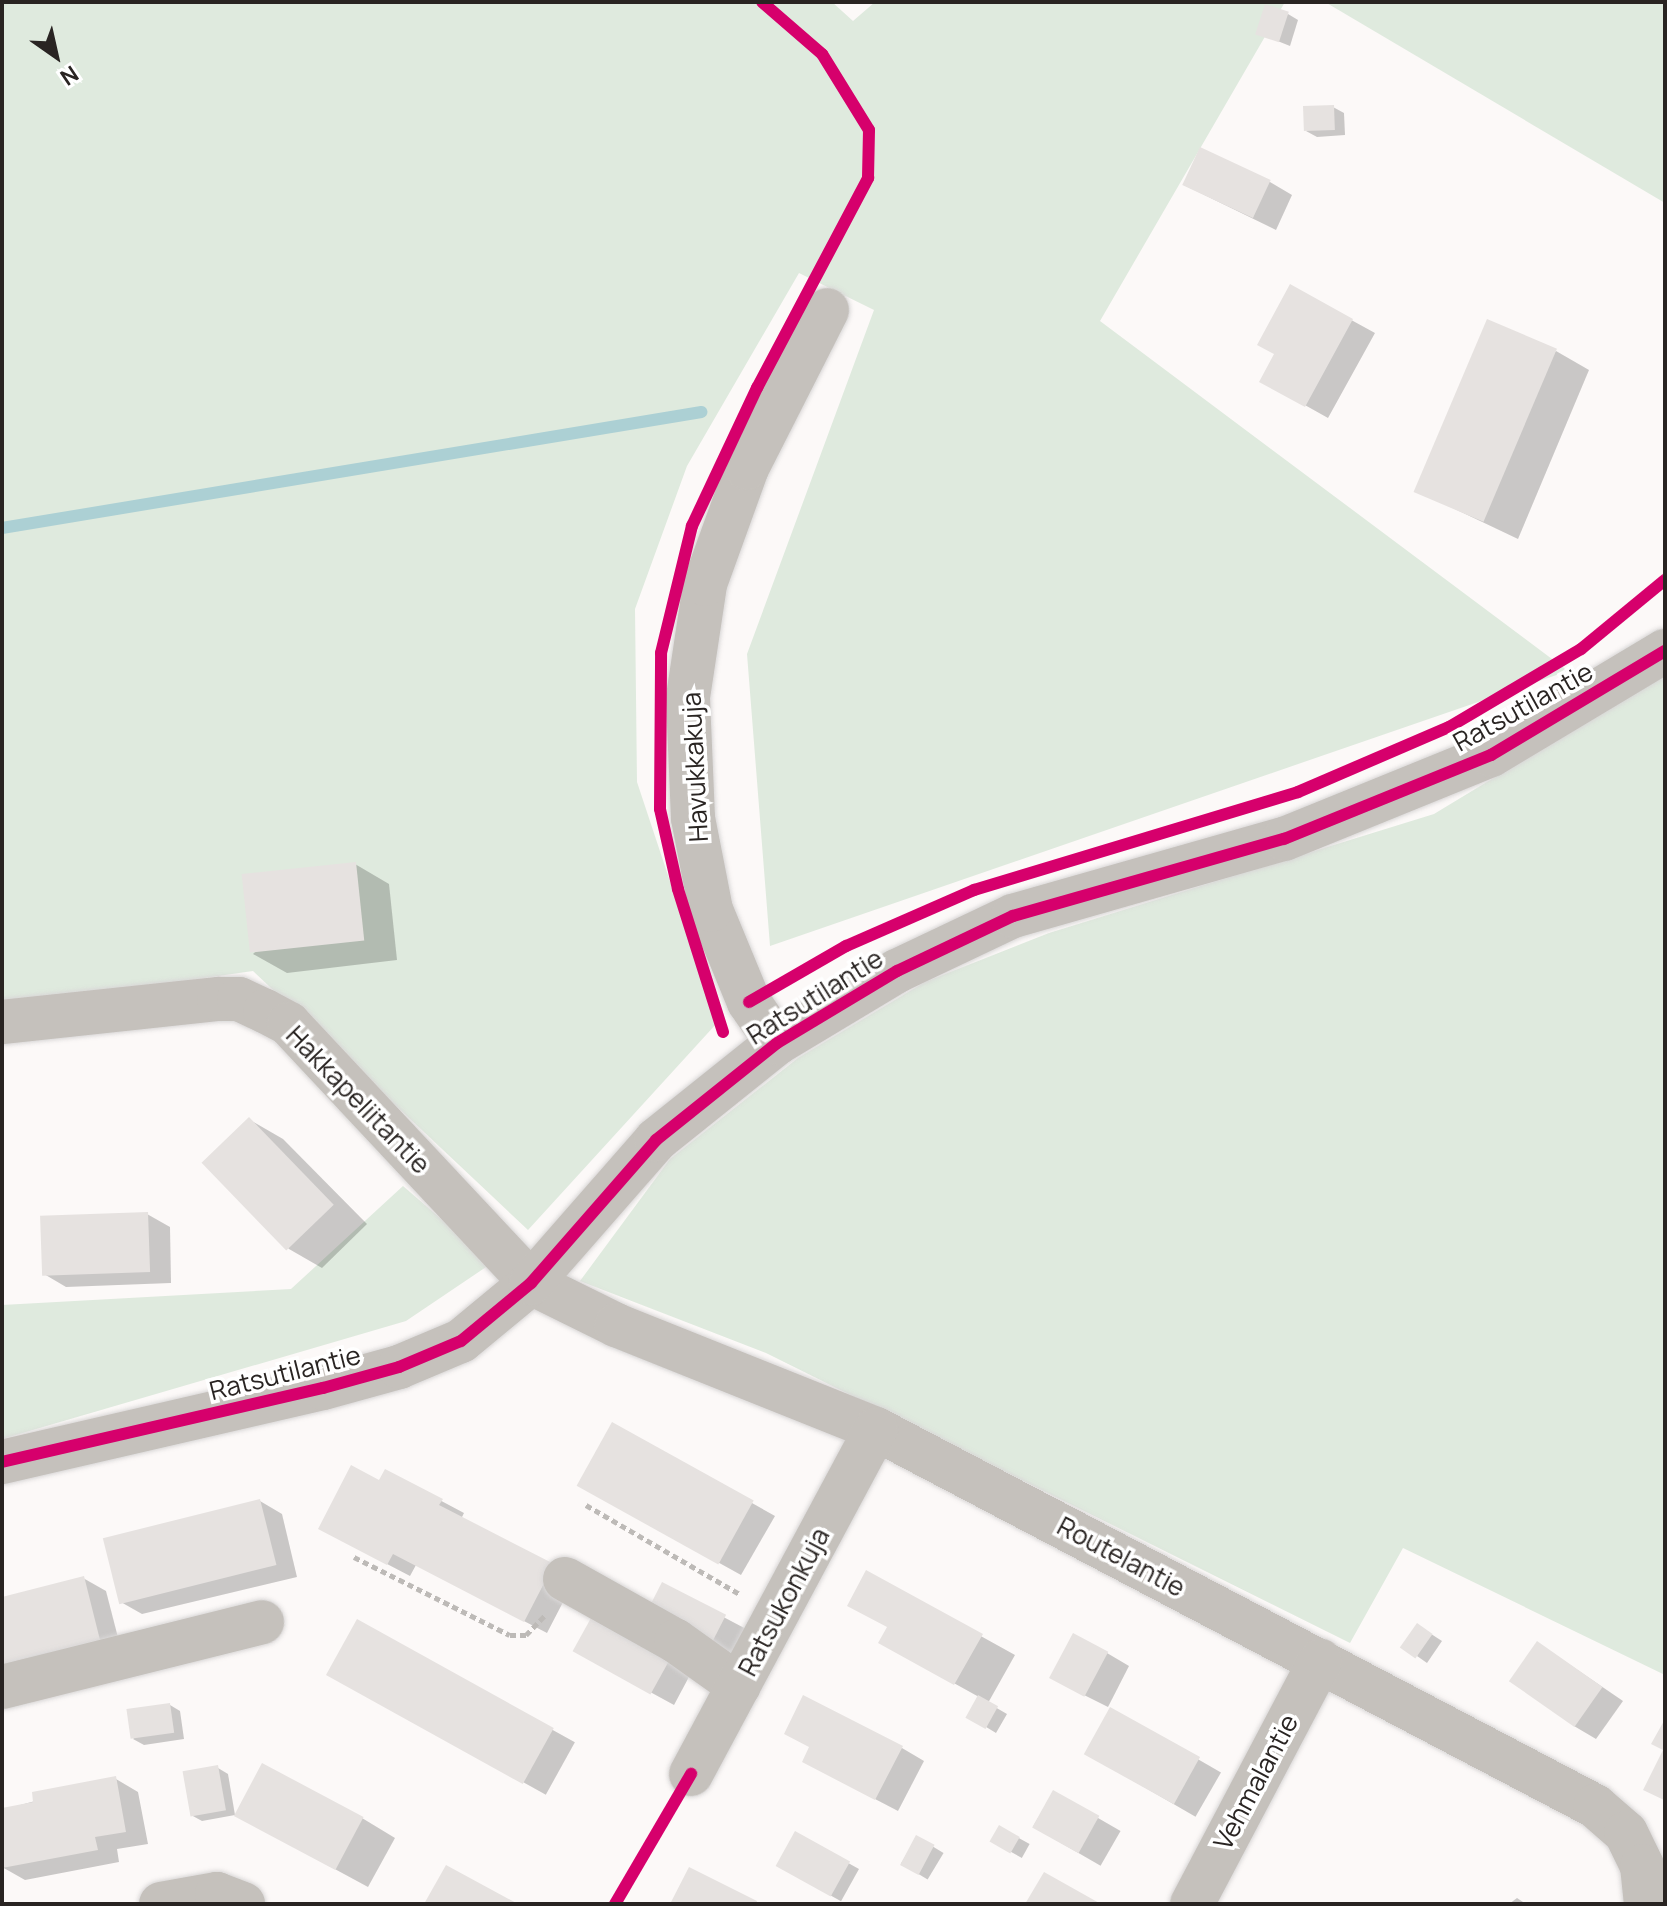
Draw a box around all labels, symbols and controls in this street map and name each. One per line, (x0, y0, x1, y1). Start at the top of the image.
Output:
north arrow (16, 16, 96, 96)
text: N (54, 59, 84, 93)
street label: Ratsutilantie (1448, 656, 1598, 758)
street label: Havukkakuja (675, 691, 715, 843)
street label: Ratsutilantie (741, 943, 889, 1051)
street label: Hakkapeliitantie (280, 1020, 436, 1180)
street label: Ratsutilantie (206, 1339, 364, 1407)
street label: Routelantie (1052, 1510, 1190, 1604)
street label: Ratsukonkuja (732, 1523, 836, 1681)
street label: Vehmalantie (1207, 1709, 1305, 1855)

